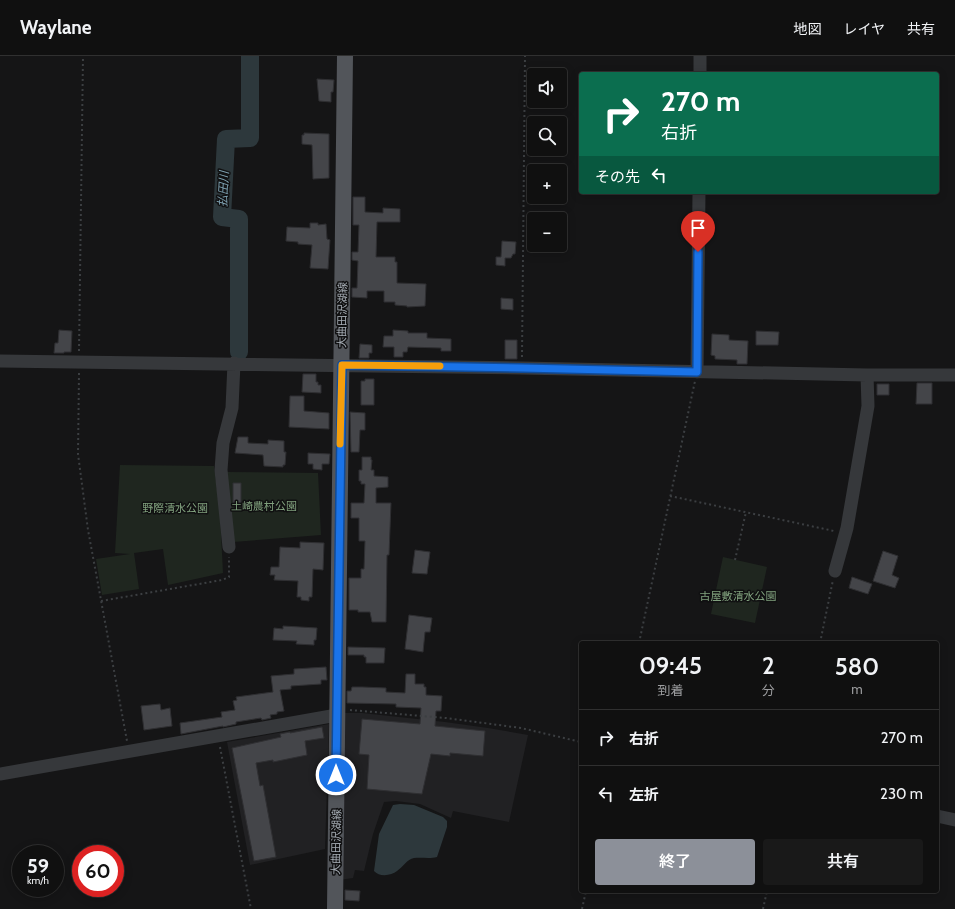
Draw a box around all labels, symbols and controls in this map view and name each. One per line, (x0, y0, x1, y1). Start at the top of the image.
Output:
text: Waylane (20, 16, 92, 39)
text: 地図 (793, 20, 821, 38)
text: レイヤ (843, 20, 885, 38)
text: 共有 (907, 20, 935, 38)
map controls (527, 68, 567, 252)
button: sound (527, 68, 567, 108)
text: 270 m (661, 84, 740, 118)
icon: right (595, 88, 647, 140)
button: search (527, 116, 567, 156)
text: 右折 (661, 122, 697, 144)
button: + (527, 164, 567, 204)
icon: left (648, 164, 670, 186)
text: その先 (595, 168, 640, 186)
water label: 払田川 (215, 169, 232, 207)
pin (681, 211, 715, 252)
button: − (527, 212, 567, 252)
icon: arrive (687, 217, 709, 239)
street label: 大曲田沢湖線 (334, 282, 350, 348)
park label: 土崎農村公園 (231, 499, 297, 513)
park label: 野際清水公園 (142, 501, 208, 515)
park label: 古屋敷清水公園 (700, 589, 777, 603)
text: 09:45 (639, 651, 702, 680)
text: 2 (762, 651, 775, 680)
text: 580 (835, 652, 879, 681)
text: m (851, 681, 863, 697)
text: 到着 (657, 682, 683, 698)
text: 分 (762, 682, 775, 698)
icon: right (595, 727, 617, 749)
text: 270 m (881, 729, 923, 747)
text: 右折 (629, 730, 659, 748)
position arrow (315, 754, 357, 796)
icon: left (595, 783, 617, 805)
text: 230 m (880, 785, 923, 803)
text: 左折 (629, 786, 659, 804)
street label: 大曲田沢湖線 (328, 809, 344, 875)
button: 終了 (595, 839, 755, 885)
button: 共有 (763, 839, 923, 885)
speed limit sign: 60 (72, 845, 124, 897)
text: 59 (27, 854, 49, 878)
text: km/h (27, 874, 49, 887)

